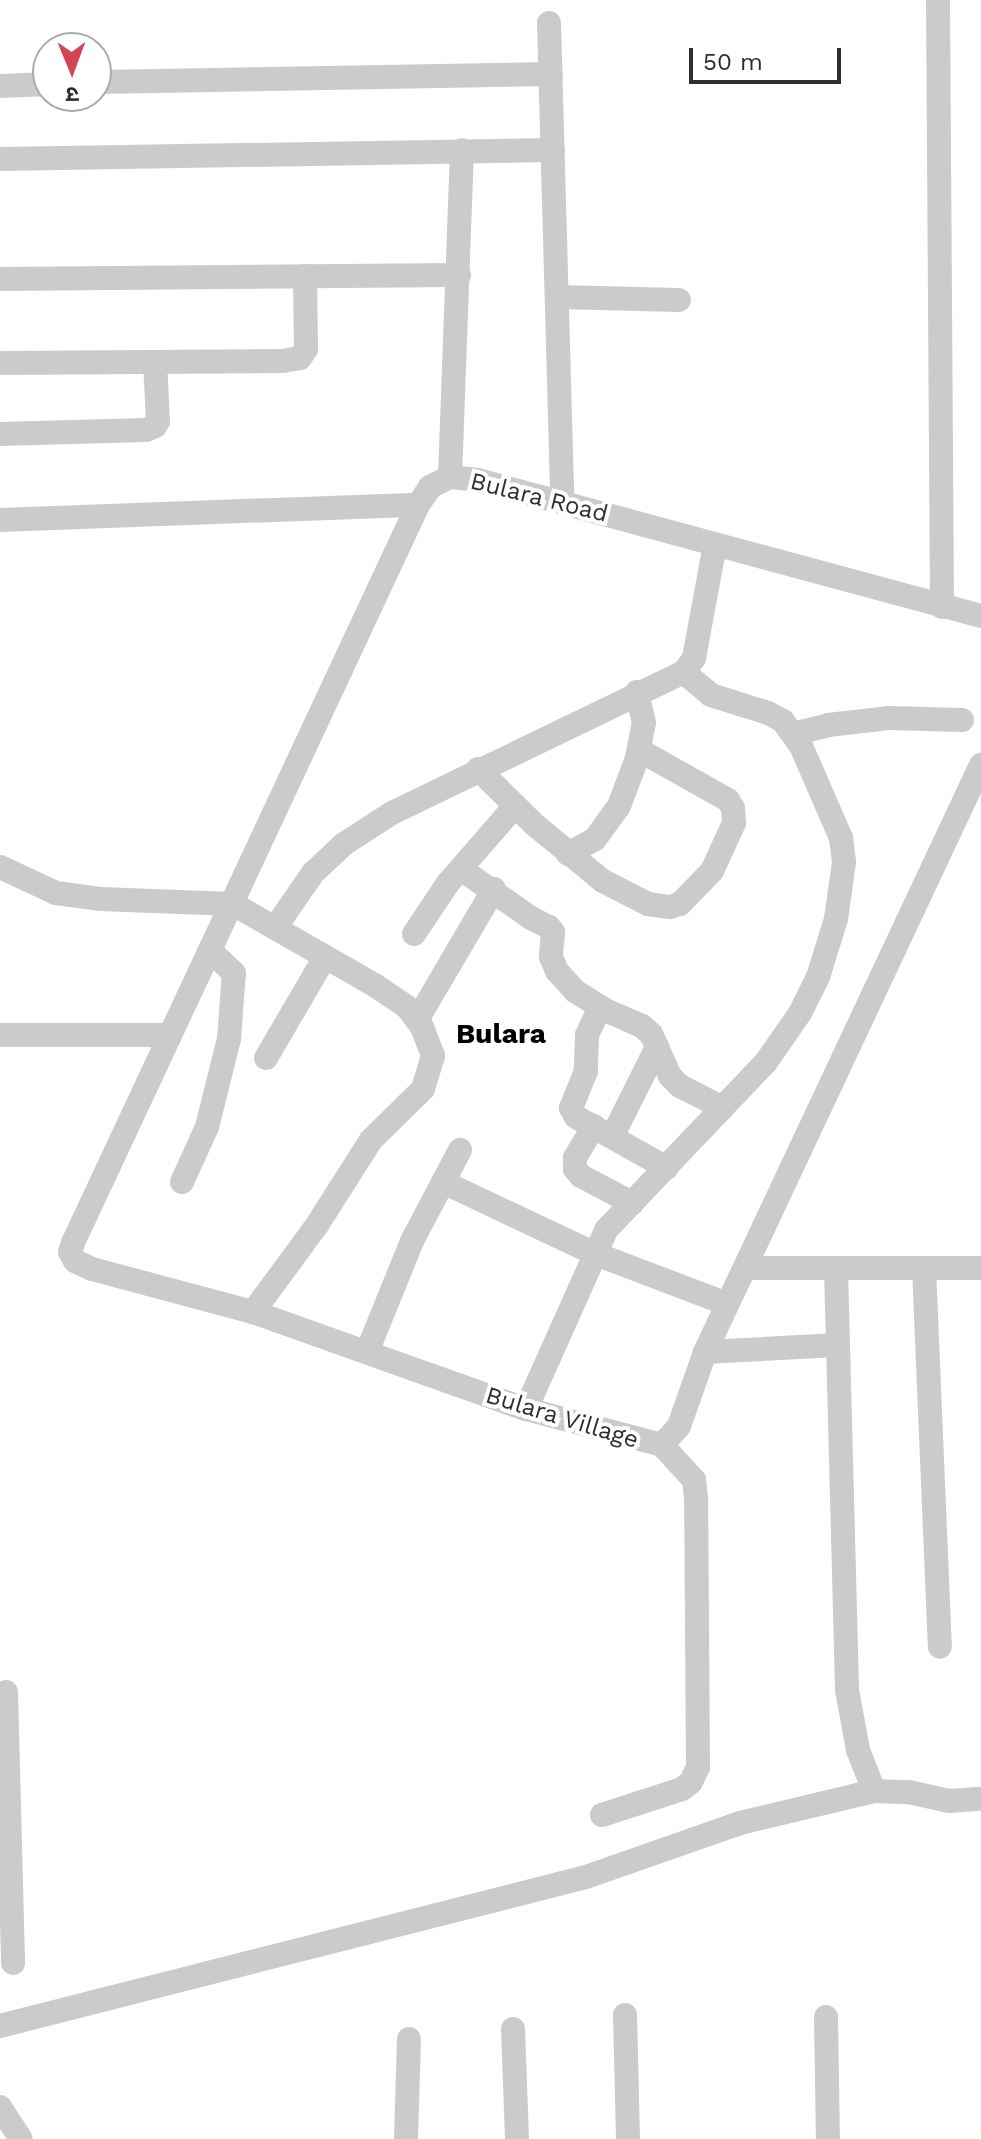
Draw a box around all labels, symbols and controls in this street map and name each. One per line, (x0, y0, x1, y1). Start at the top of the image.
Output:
north arrow (32, 32, 112, 112)
scale bar (693, 32, 845, 82)
text: 50 m (703, 48, 763, 76)
text: उ (66, 82, 79, 107)
street label: Bulara Road (467, 467, 611, 529)
district label: Bulara (456, 1017, 546, 1051)
street label: Bulara Village (482, 1381, 642, 1455)

